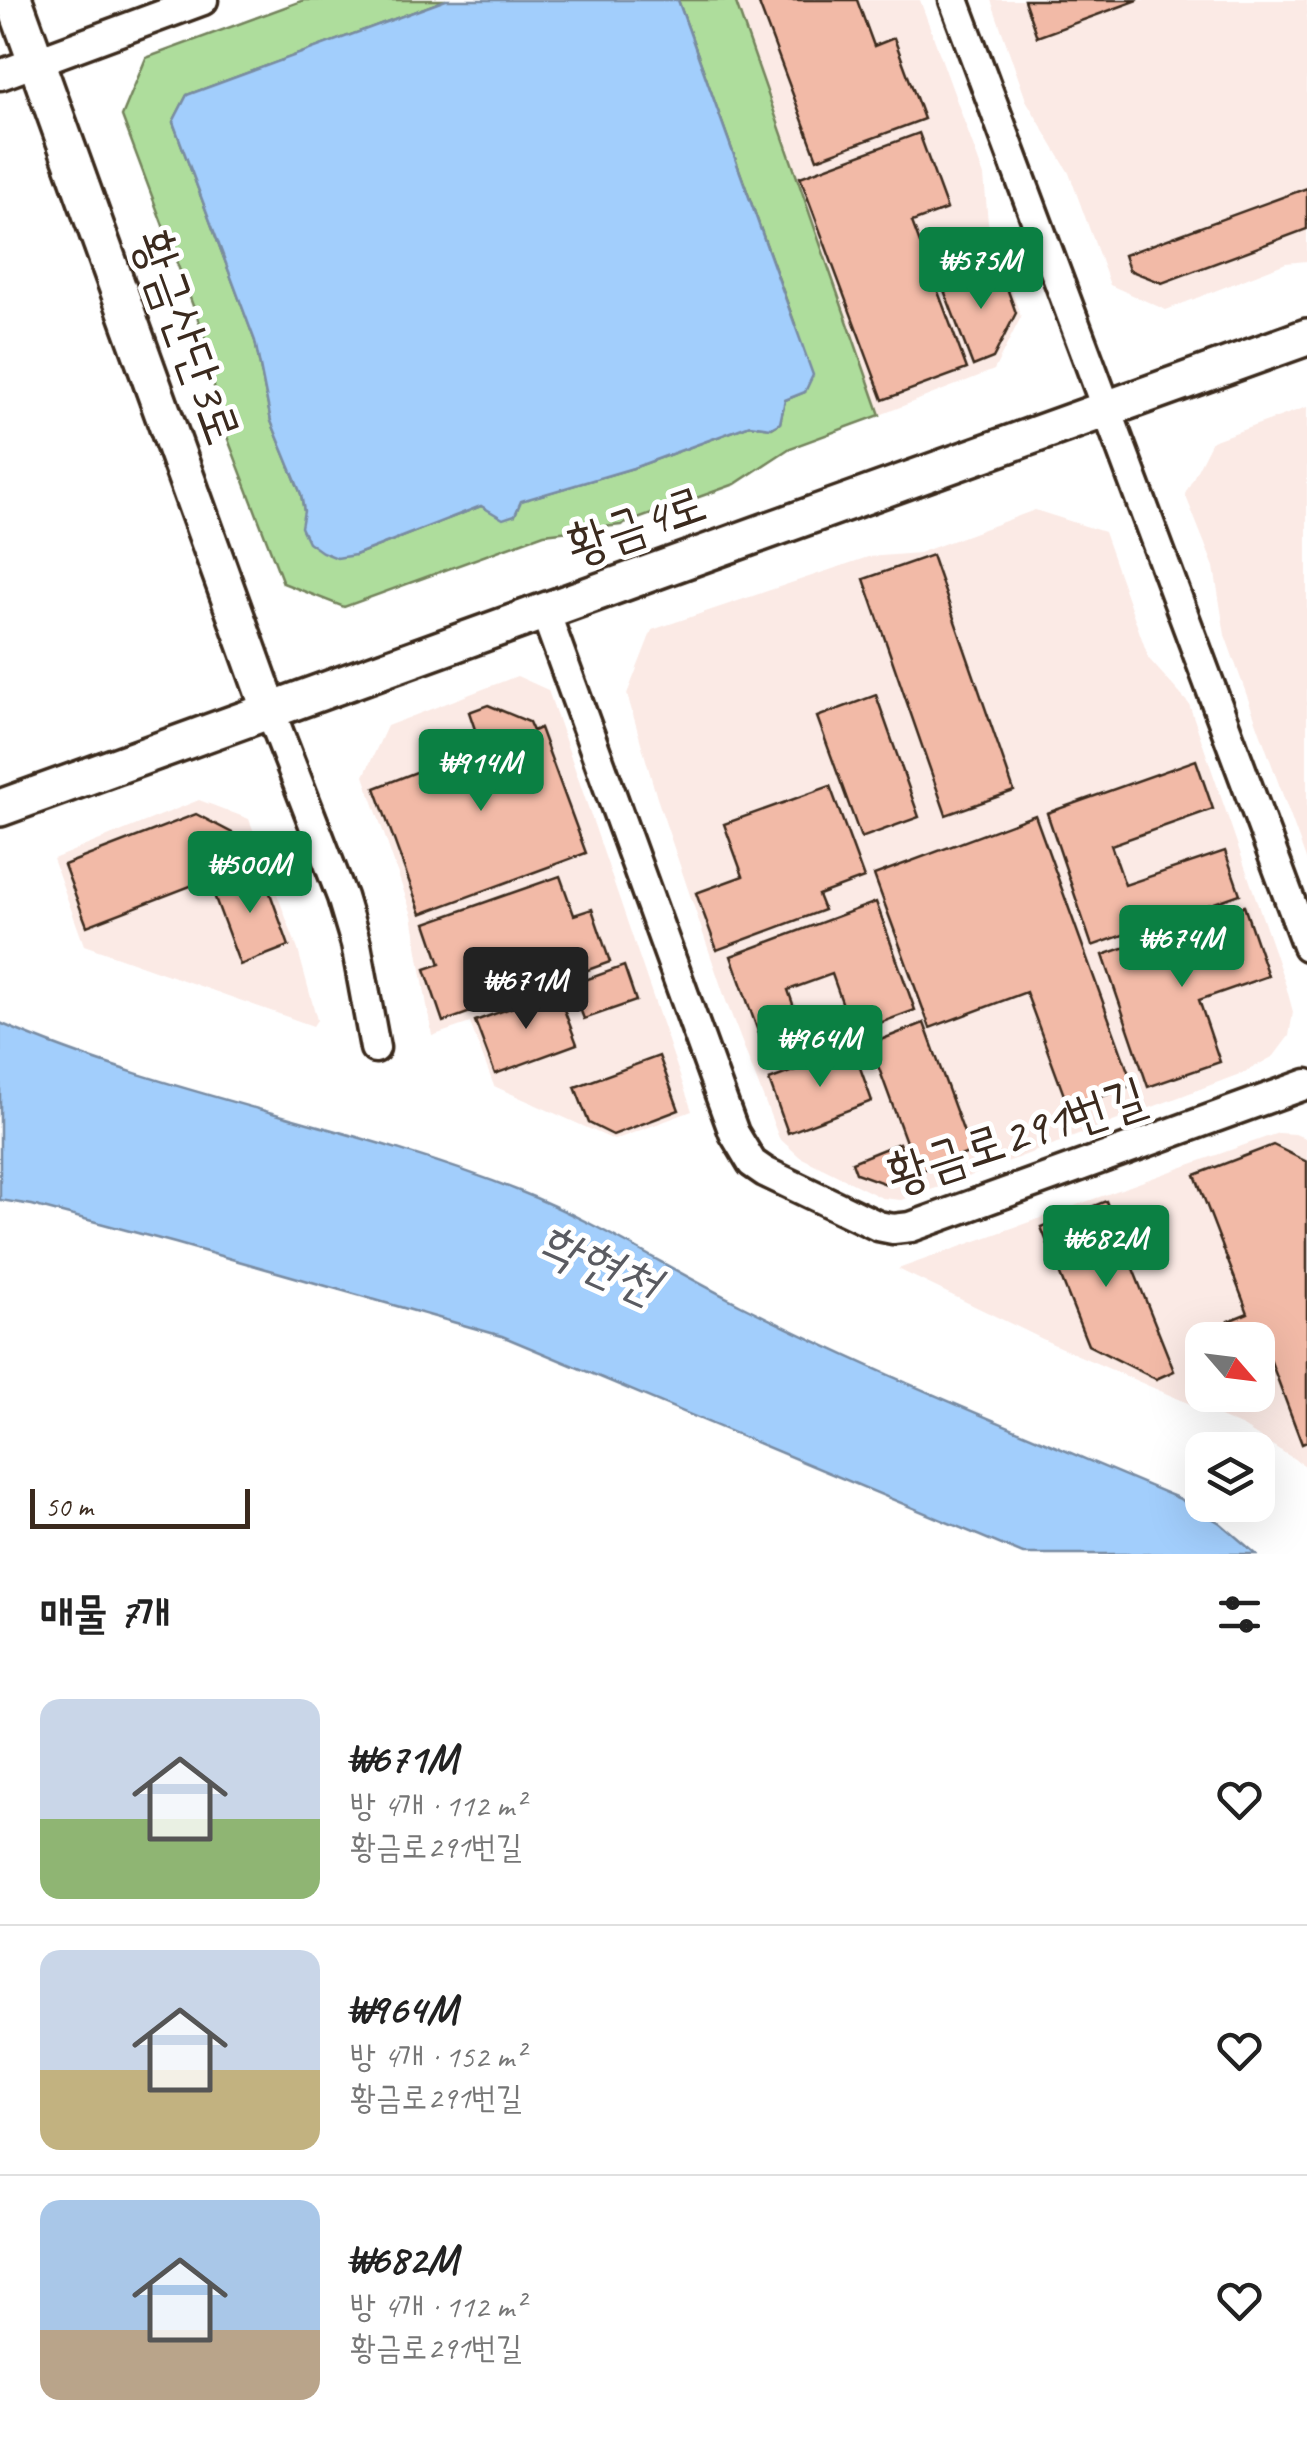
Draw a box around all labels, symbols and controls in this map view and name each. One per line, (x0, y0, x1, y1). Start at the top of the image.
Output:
street label: 황금산단3로 (120, 221, 256, 453)
pin: ₩575M (911, 227, 1051, 312)
text: ₩575M (941, 239, 1021, 280)
street label: 황금4로 (558, 471, 714, 577)
pin: ₩914M (411, 729, 551, 814)
text: ₩914M (441, 741, 521, 782)
pin: ₩500M (180, 831, 320, 916)
text: ₩500M (210, 843, 290, 884)
pin: ₩674M (1112, 905, 1252, 990)
text: ₩674M (1141, 917, 1223, 958)
pin: ₩671M (456, 947, 596, 1032)
text: ₩671M (485, 959, 567, 1000)
pin: ₩964M (750, 1005, 890, 1090)
text: ₩964M (779, 1017, 861, 1058)
street label: 황금로291번길 (879, 1064, 1153, 1206)
pin: ₩682M (1036, 1205, 1176, 1290)
water label: 학현천 (528, 1207, 674, 1321)
text: ₩682M (1065, 1217, 1147, 1258)
north arrow (1185, 1322, 1275, 1412)
map controls (1185, 1322, 1275, 1522)
button: layers (1185, 1432, 1275, 1522)
scale bar (30, 1484, 250, 1528)
text: 50 m (45, 1489, 93, 1524)
text: 매물 7개 (40, 1587, 170, 1640)
icon: filters (1212, 1587, 1267, 1642)
text: ₩671M (350, 1732, 457, 1785)
icon: home (120, 1739, 240, 1859)
icon: heart (1212, 1772, 1267, 1827)
text: 방 4개 · 112 m² (350, 1785, 524, 1826)
text: 황금로291번길 (350, 1826, 522, 1867)
text: ₩964M (350, 1983, 457, 2036)
icon: home (120, 1990, 240, 2110)
icon: heart (1212, 2023, 1267, 2078)
text: 방 4개 · 152 m² (350, 2036, 524, 2077)
text: 황금로291번길 (350, 2077, 522, 2118)
text: ₩682M (350, 2233, 457, 2286)
icon: home (120, 2240, 240, 2360)
icon: heart (1212, 2273, 1267, 2328)
text: 방 4개 · 112 m² (350, 2286, 524, 2327)
text: 황금로291번길 (350, 2327, 522, 2368)

